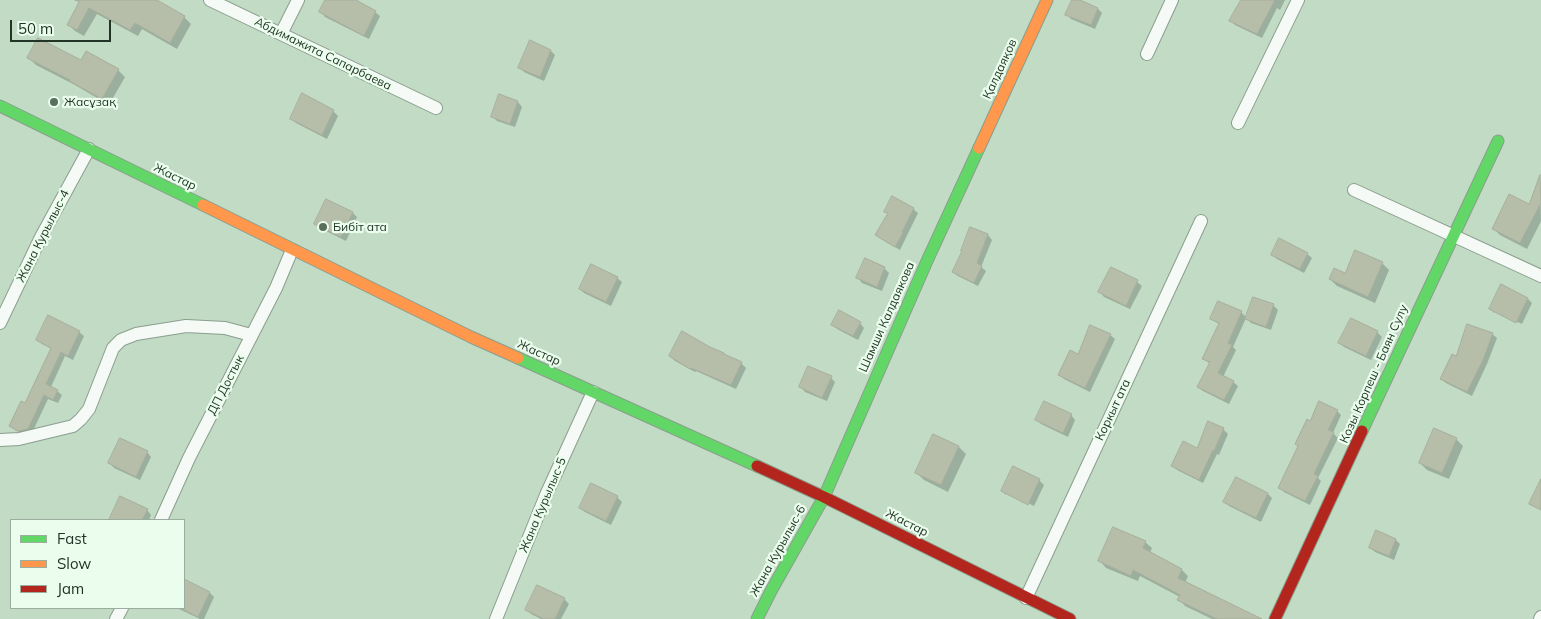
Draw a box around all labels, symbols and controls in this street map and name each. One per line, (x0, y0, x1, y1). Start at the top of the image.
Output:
scale bar (12, 10, 114, 42)
street label: Абдимажита Сапарбаева (252, 15, 394, 93)
text: 50 m (18, 19, 53, 38)
street label: Қалдаяқов (980, 37, 1020, 101)
place label: Жасұзақ (64, 95, 116, 109)
marker: Жасұзақ (48, 96, 60, 108)
street label: Жастар (151, 161, 199, 193)
street label: Жана Курылыс-4 (14, 187, 72, 285)
place label: Бибіт ата (333, 220, 387, 234)
marker: Бибіт ата (317, 221, 329, 233)
street label: Шамши Калдаякова (856, 260, 918, 374)
street label: Козы Корпеш - Баян Сулу (1337, 303, 1411, 445)
street label: Жастар (515, 337, 563, 369)
street label: ДП Достык (205, 353, 247, 417)
street label: Коркыт ата (1092, 377, 1134, 443)
street label: Жана Курылыс-5 (517, 455, 569, 555)
street label: Жана Курылыс-6 (747, 503, 809, 599)
street label: Жастар (883, 506, 931, 540)
legend (10, 519, 185, 609)
text: Fast (57, 529, 87, 548)
text: Slow (57, 554, 91, 573)
text: Jam (57, 579, 84, 598)

